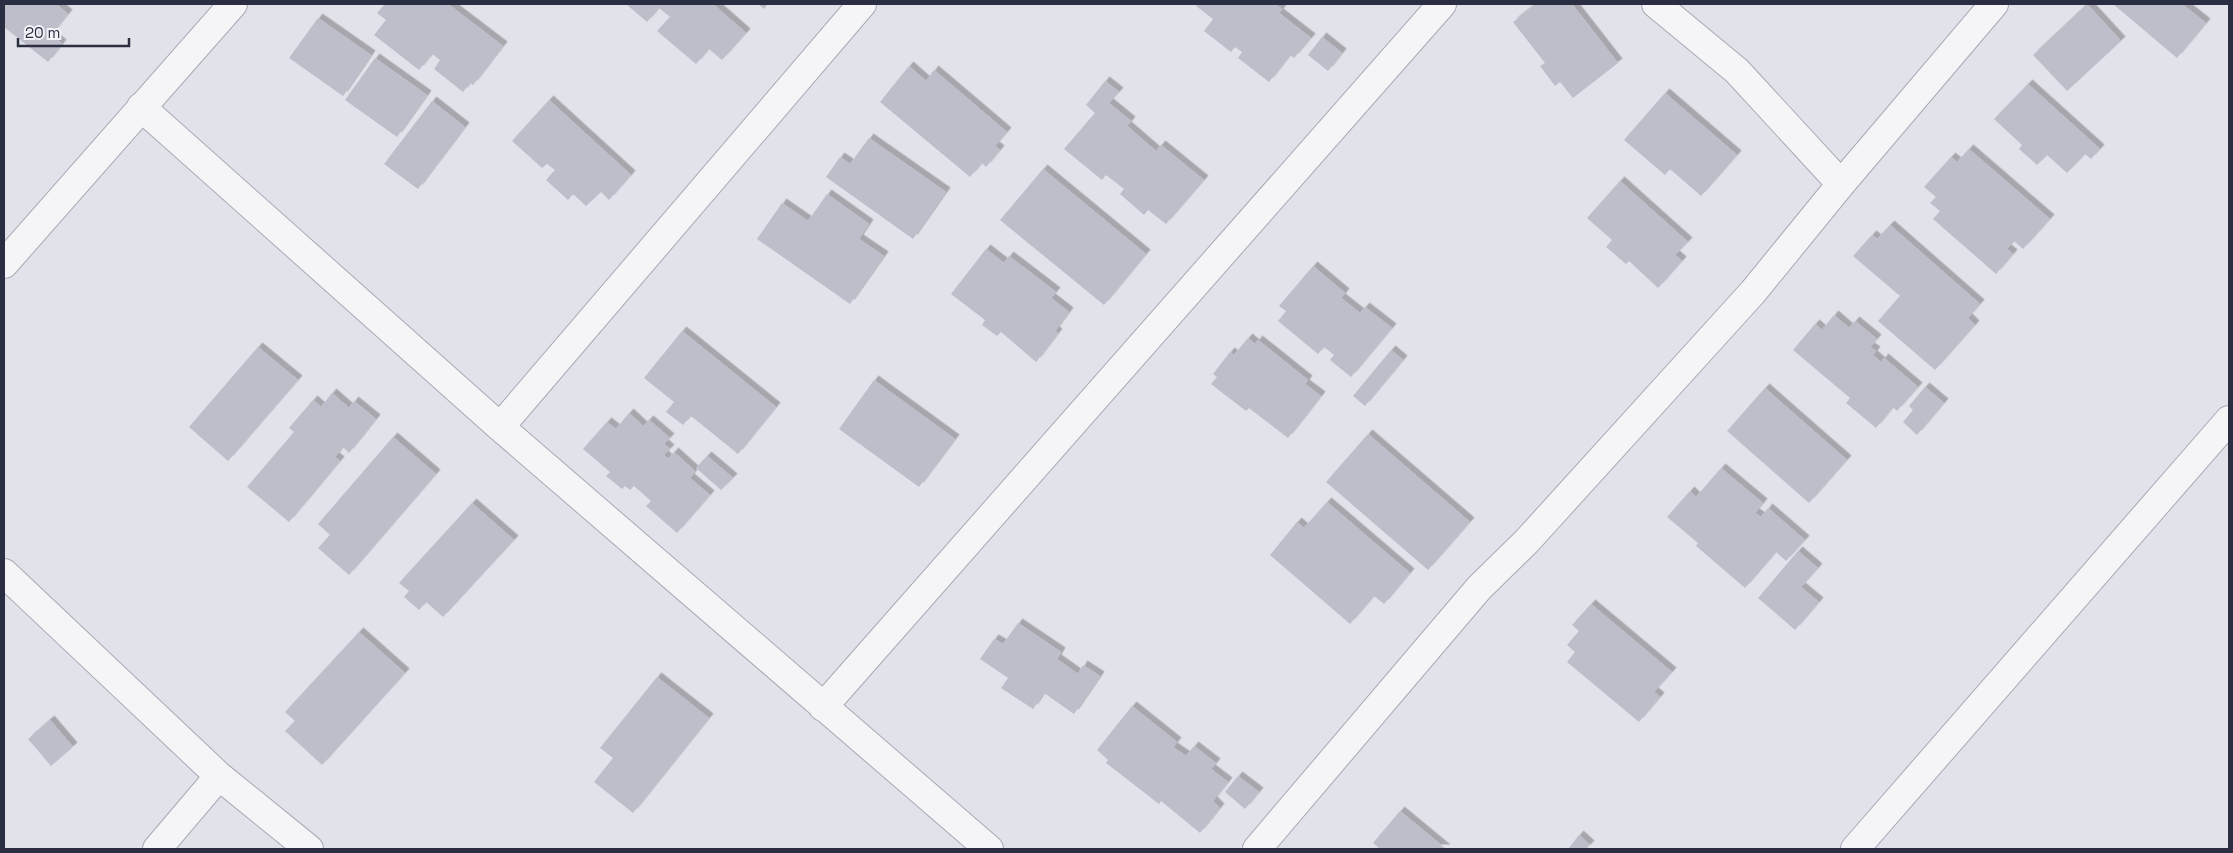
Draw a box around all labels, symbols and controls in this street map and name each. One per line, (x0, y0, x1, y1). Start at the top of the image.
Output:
scale bar (18, 15, 129, 47)
text: 20 m (25, 23, 60, 42)

